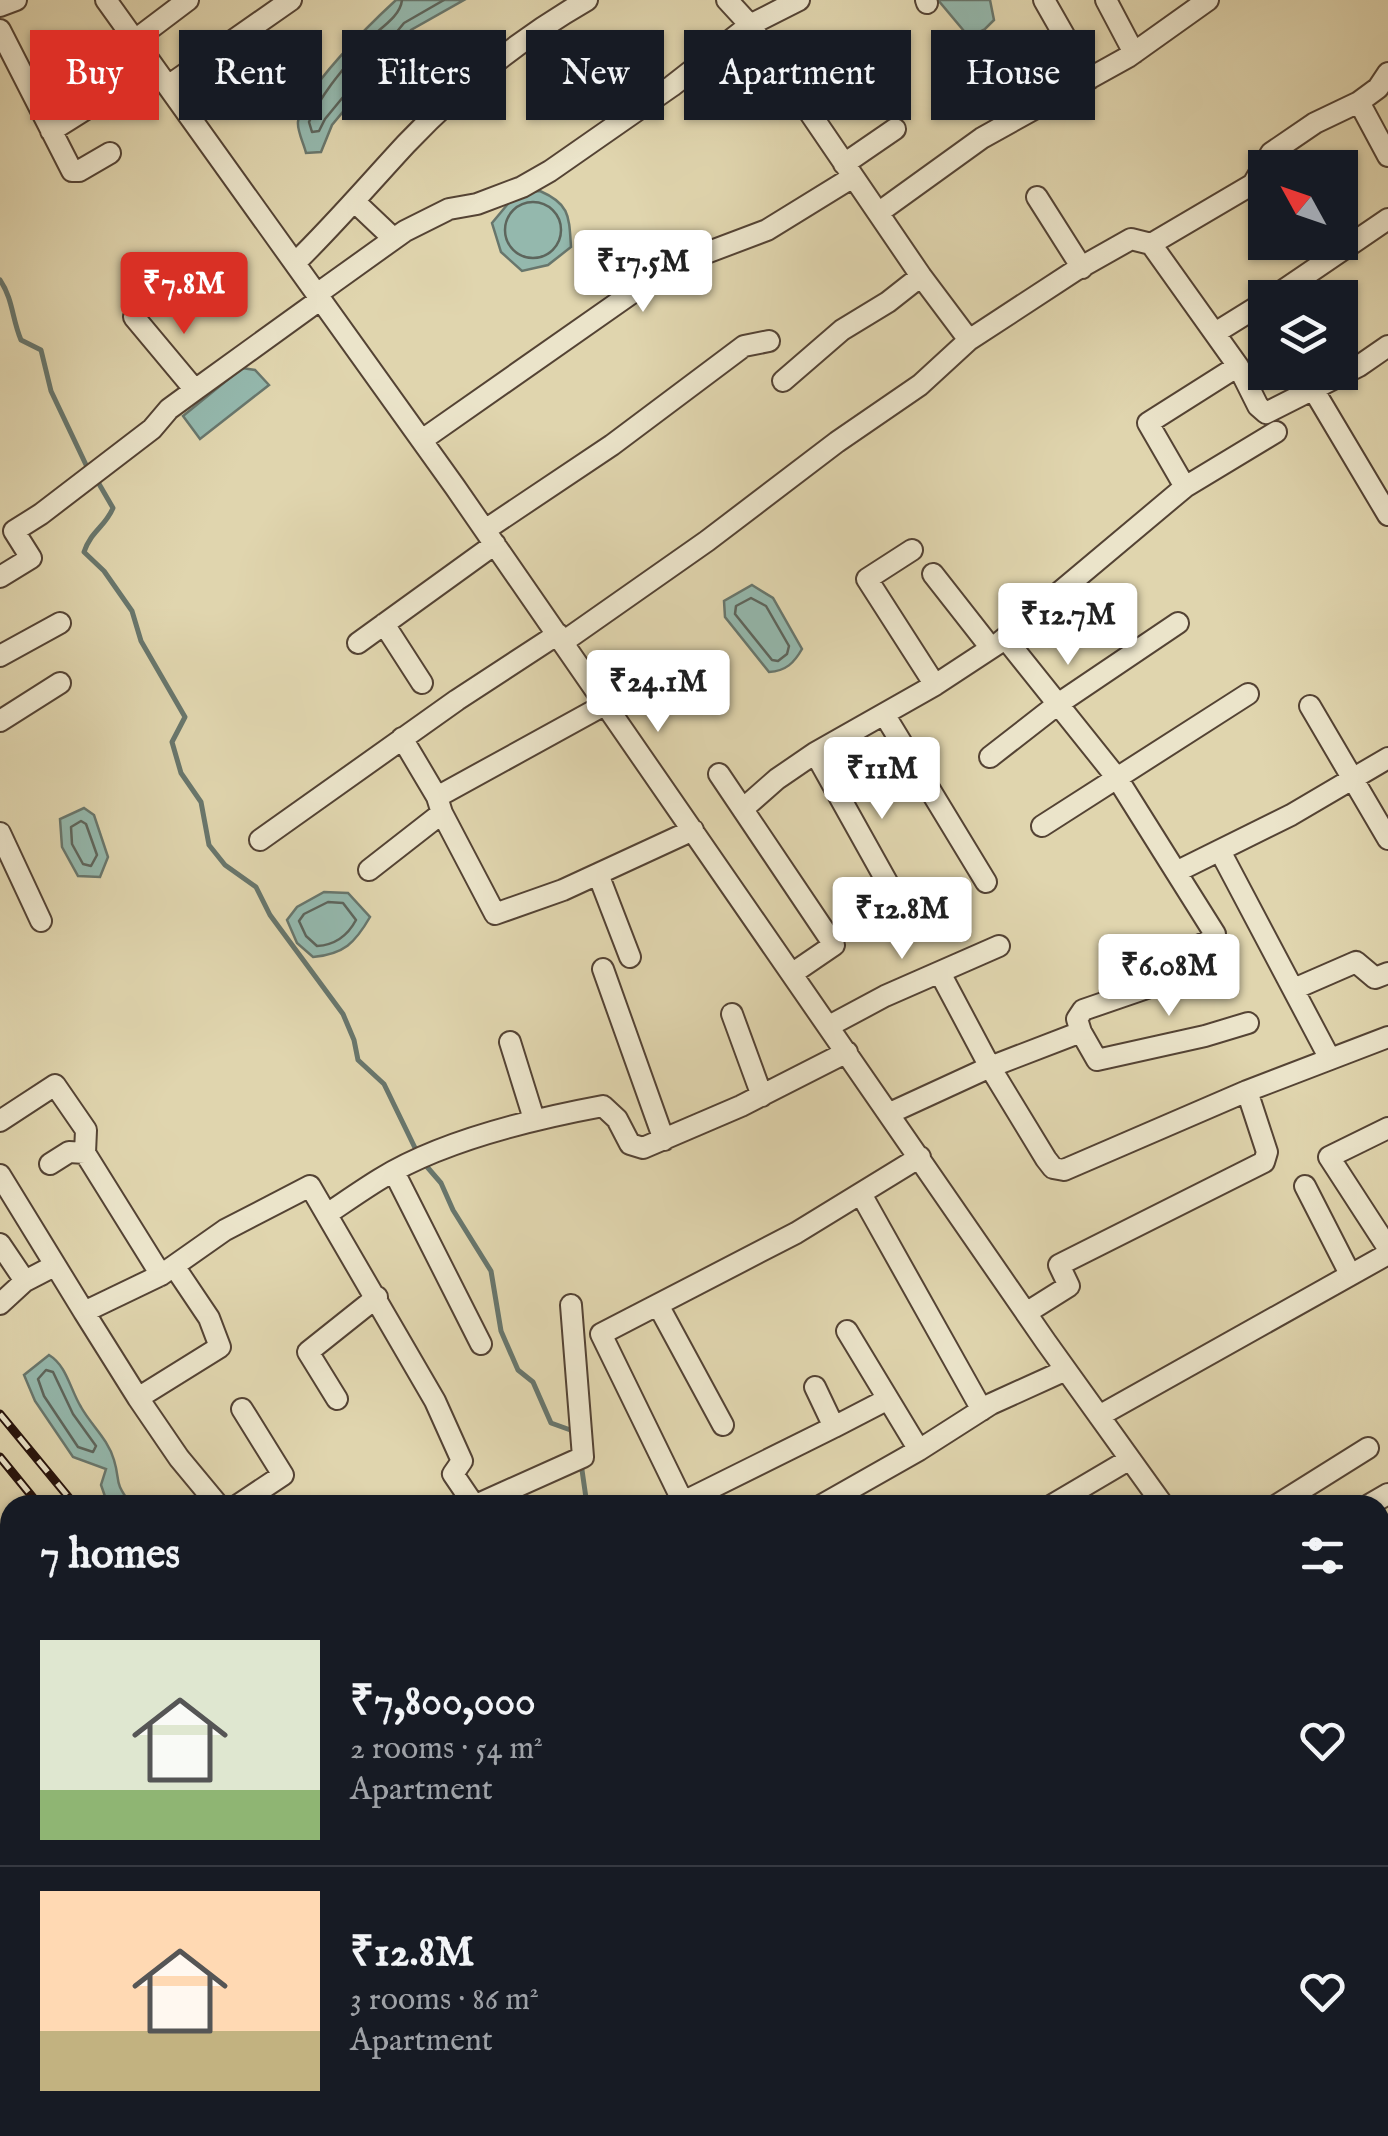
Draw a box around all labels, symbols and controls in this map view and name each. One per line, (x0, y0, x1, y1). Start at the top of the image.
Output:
chip: Buy (30, 30, 159, 120)
chip: Rent (179, 30, 322, 120)
chip: Filters (342, 30, 506, 120)
chip: New (526, 30, 664, 120)
chip: Apartment (684, 30, 911, 120)
chip: House (931, 30, 1095, 120)
north arrow (1248, 150, 1358, 260)
map controls (1248, 150, 1358, 390)
pin: ₹17.5M (562, 230, 724, 315)
text: ₹17.5M (596, 242, 690, 283)
pin: ₹7.8M (114, 252, 254, 337)
text: ₹7.8M (143, 264, 225, 305)
button: layers (1248, 280, 1358, 390)
pin: ₹12.7M (987, 583, 1149, 668)
text: ₹12.7M (1020, 595, 1116, 636)
pin: ₹24.1M (577, 650, 739, 735)
text: ₹24.1M (609, 662, 707, 703)
pin: ₹11M (823, 737, 941, 822)
text: ₹11M (846, 749, 918, 790)
pin: ₹12.8M (821, 877, 983, 962)
text: ₹12.8M (855, 889, 949, 930)
pin: ₹6.08M (1088, 934, 1250, 1019)
text: ₹6.08M (1120, 946, 1218, 987)
icon: filters (1295, 1528, 1350, 1583)
text: 7 homes (40, 1529, 180, 1582)
text: ₹7,800,000 (350, 1676, 536, 1729)
icon: home (120, 1680, 240, 1800)
icon: heart (1295, 1713, 1350, 1768)
text: 2 rooms · 54 m² (350, 1729, 543, 1770)
text: Apartment (350, 1770, 493, 1811)
text: ₹12.8M (350, 1927, 474, 1980)
icon: home (120, 1931, 240, 2051)
icon: heart (1295, 1964, 1350, 2019)
text: 3 rooms · 86 m² (350, 1980, 539, 2021)
text: Apartment (350, 2021, 493, 2062)

